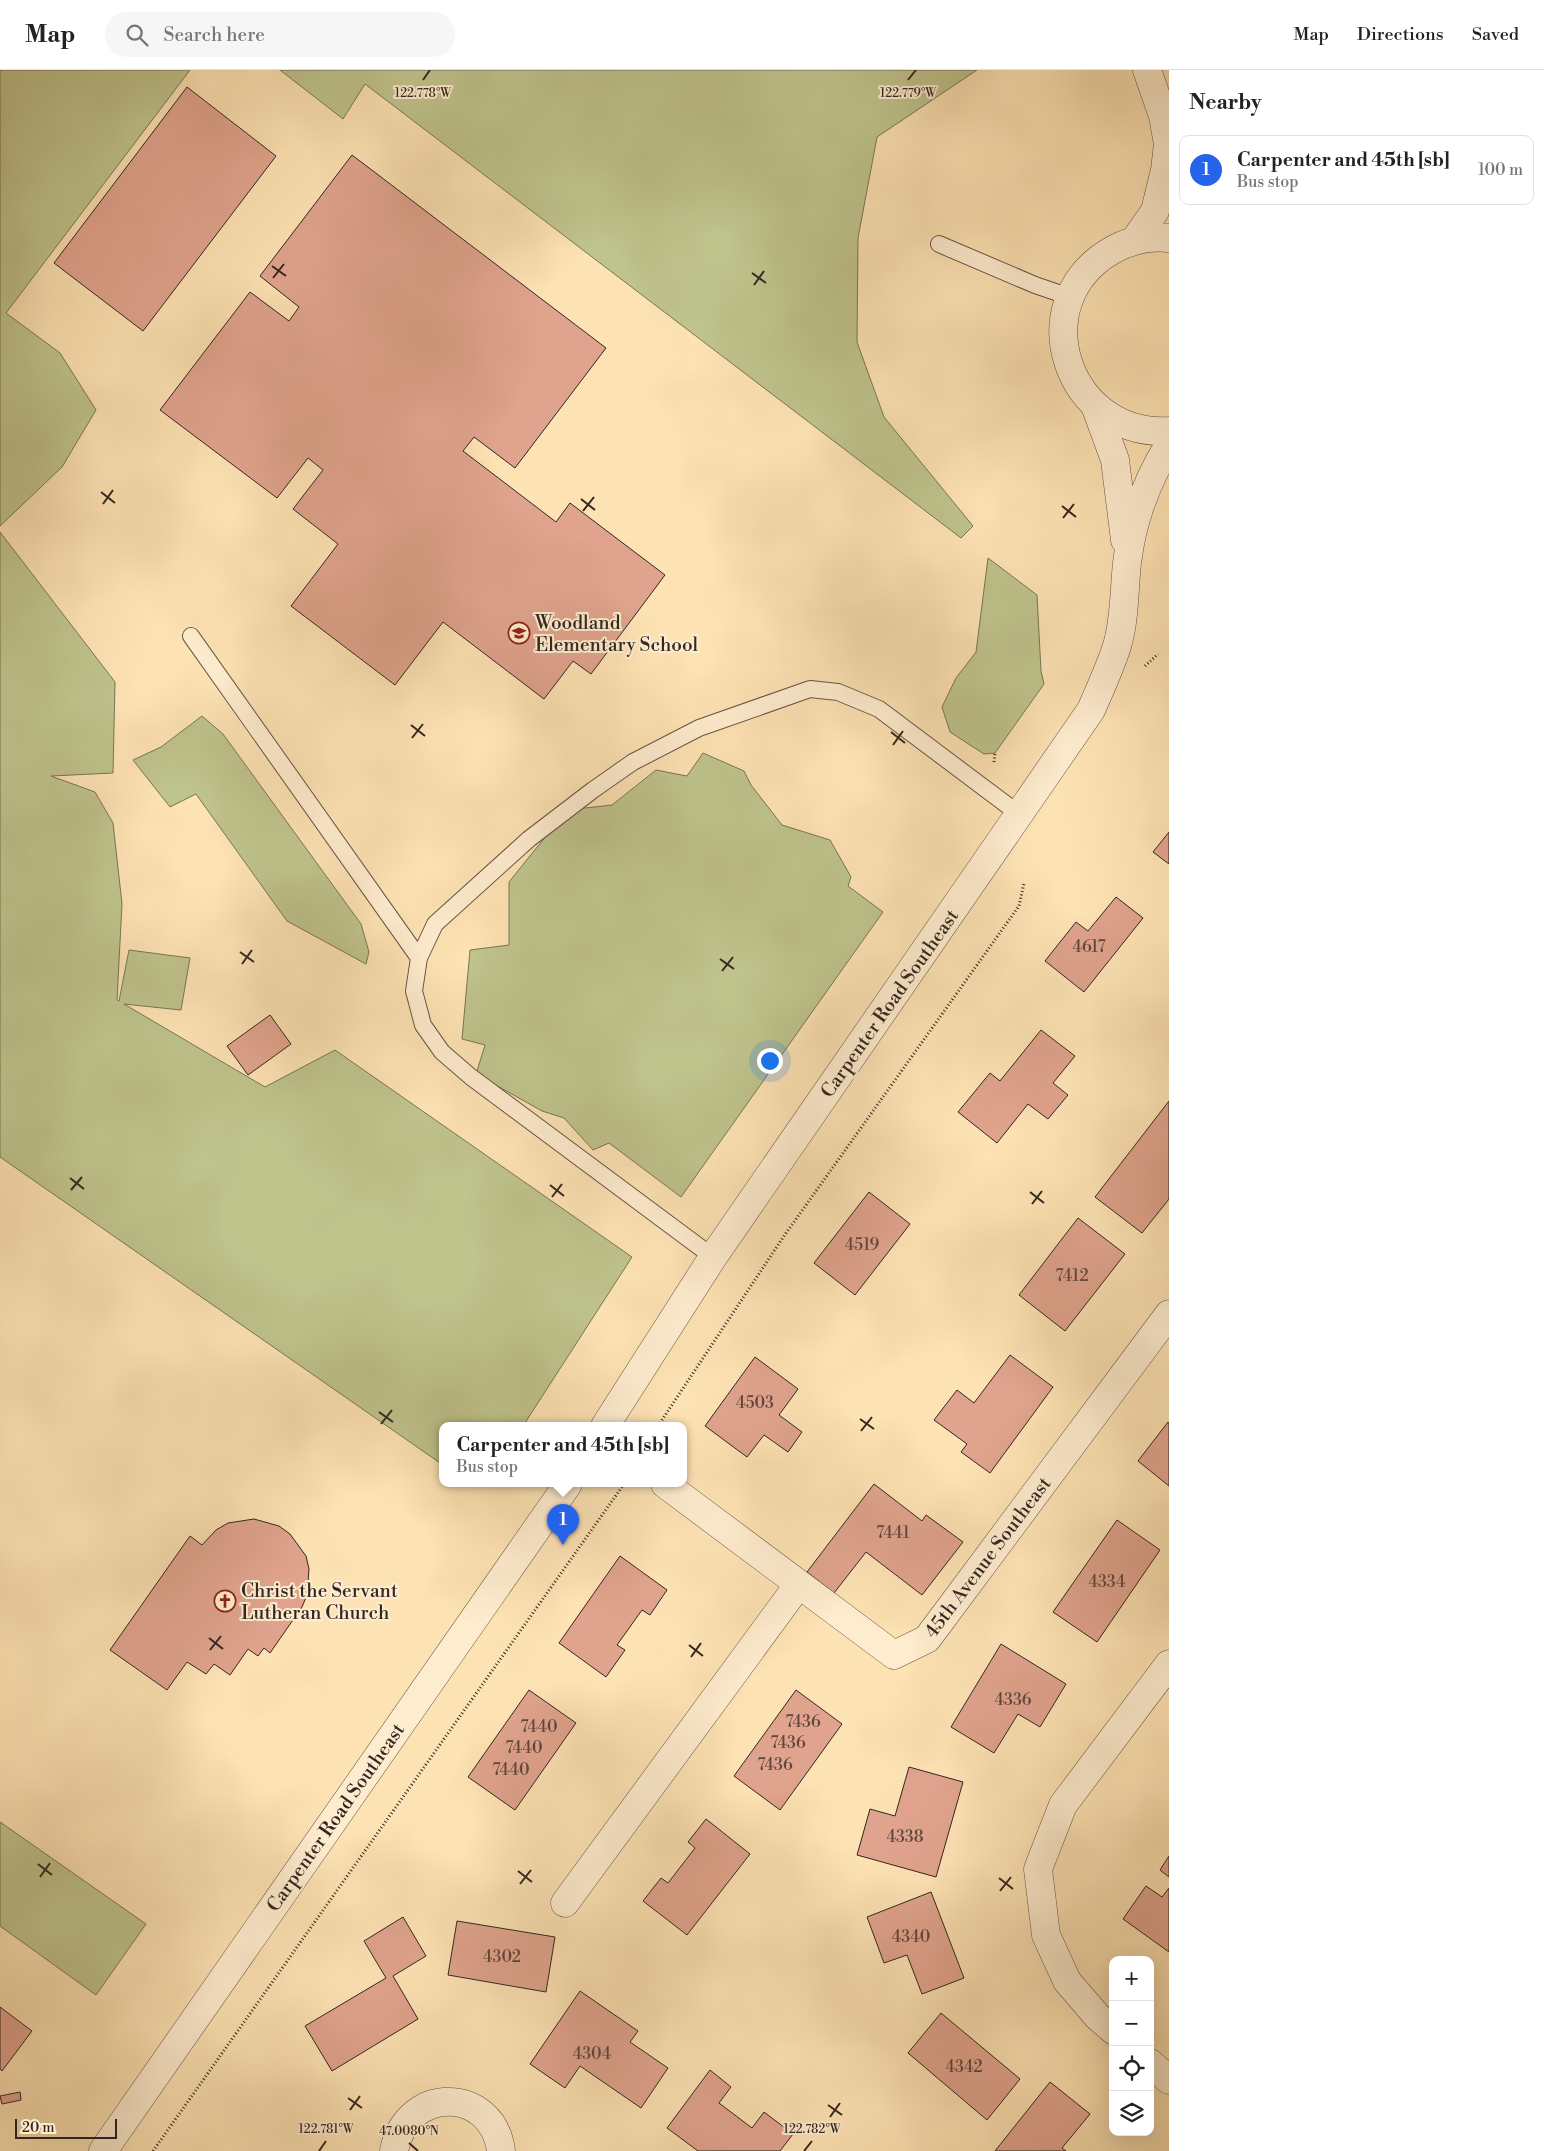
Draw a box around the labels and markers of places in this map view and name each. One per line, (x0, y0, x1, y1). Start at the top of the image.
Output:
place label: Woodland Elementary School (534, 611, 699, 657)
school or university icon: Woodland Elementary School (507, 621, 531, 645)
pin: 1 (547, 1504, 579, 1545)
place label: Christ the Servant Lutheran Church (241, 1579, 398, 1625)
church icon: Christ the Servant Lutheran Church (213, 1589, 237, 1613)

